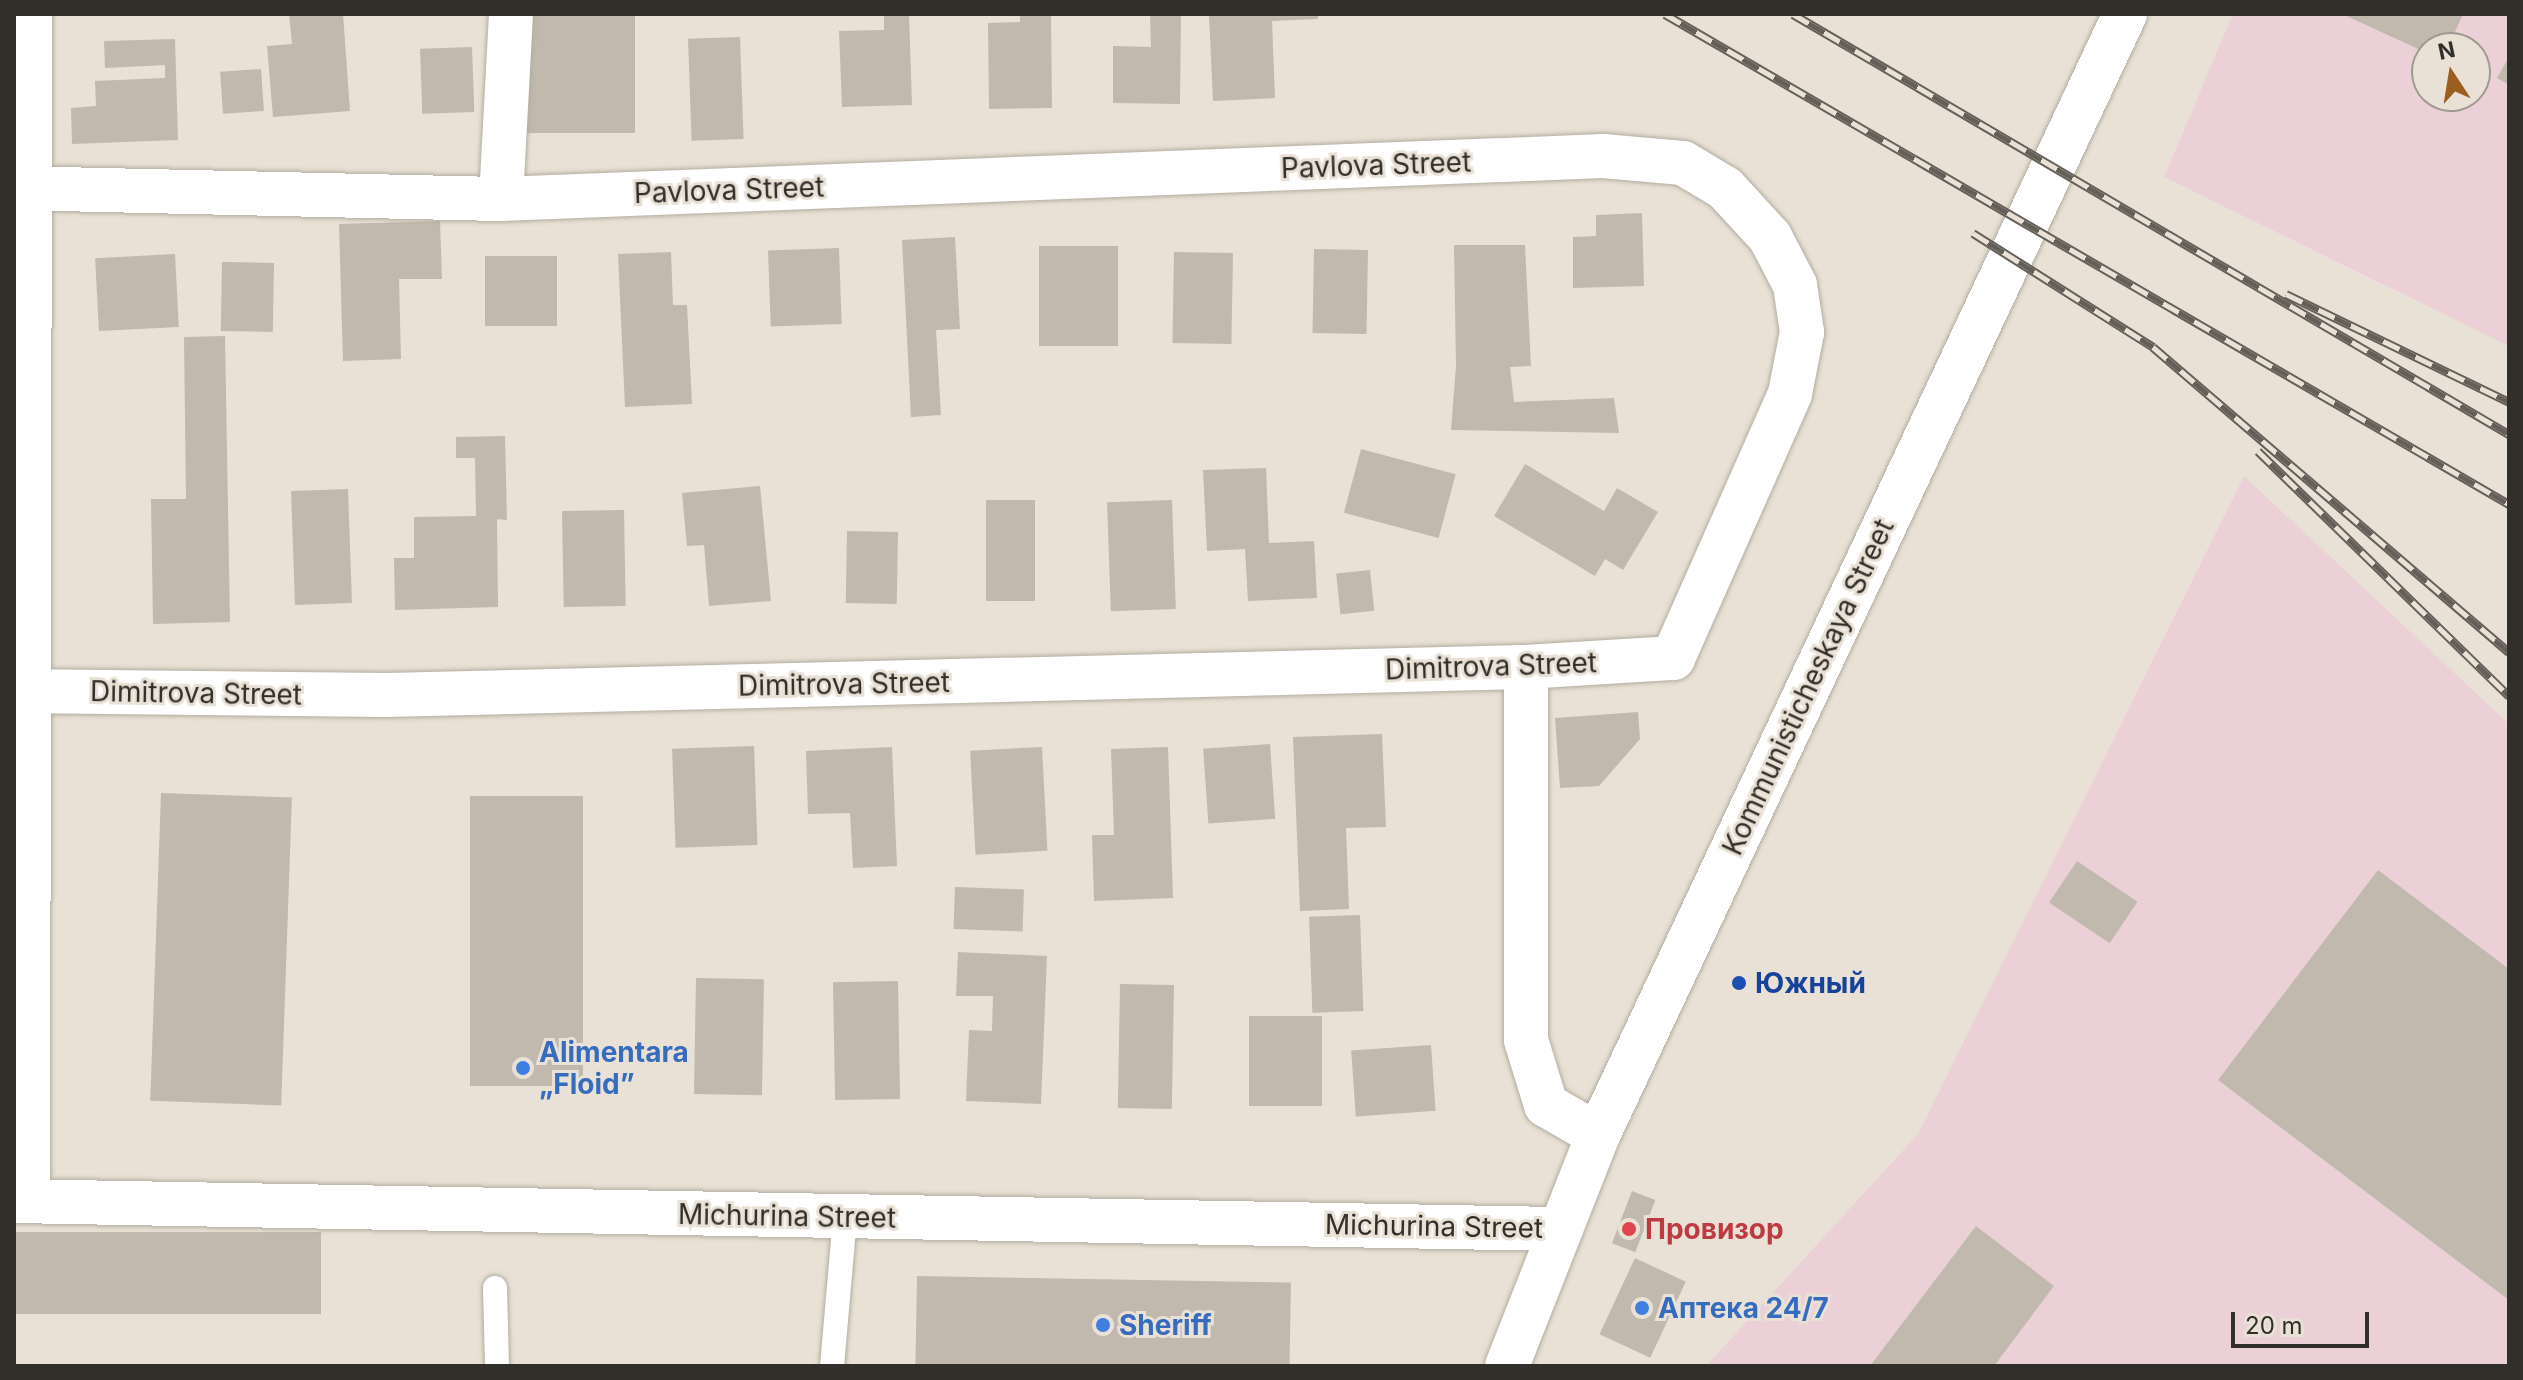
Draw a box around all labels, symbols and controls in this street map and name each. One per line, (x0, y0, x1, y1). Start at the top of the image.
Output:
north arrow (2411, 32, 2491, 112)
text: N (2436, 36, 2457, 65)
street label: Pavlova Street (1280, 145, 1472, 185)
street label: Pavlova Street (633, 170, 825, 210)
street label: Kommunisticheskaya Street (1715, 514, 1901, 860)
street label: Dimitrova Street (1384, 646, 1598, 686)
street label: Dimitrova Street (738, 665, 950, 703)
street label: Dimitrova Street (90, 674, 302, 712)
place label: Южный (1755, 966, 1866, 1000)
marker: Южный (1730, 974, 1748, 992)
place label: Alimentara „Floid” (539, 1035, 689, 1101)
marker: Alimentara „Floid” (514, 1059, 532, 1077)
street label: Michurina Street (678, 1197, 896, 1235)
street label: Michurina Street (1325, 1207, 1543, 1245)
place label: Провизор (1645, 1212, 1784, 1246)
marker: Провизор (1620, 1220, 1638, 1238)
place label: Аптека 24/7 (1658, 1291, 1829, 1325)
scale bar (2235, 1296, 2373, 1346)
marker: Аптека 24/7 (1633, 1299, 1651, 1317)
place label: Sheriff (1119, 1308, 1212, 1342)
text: 20 m (2245, 1311, 2303, 1340)
marker: Sheriff (1094, 1316, 1112, 1334)

